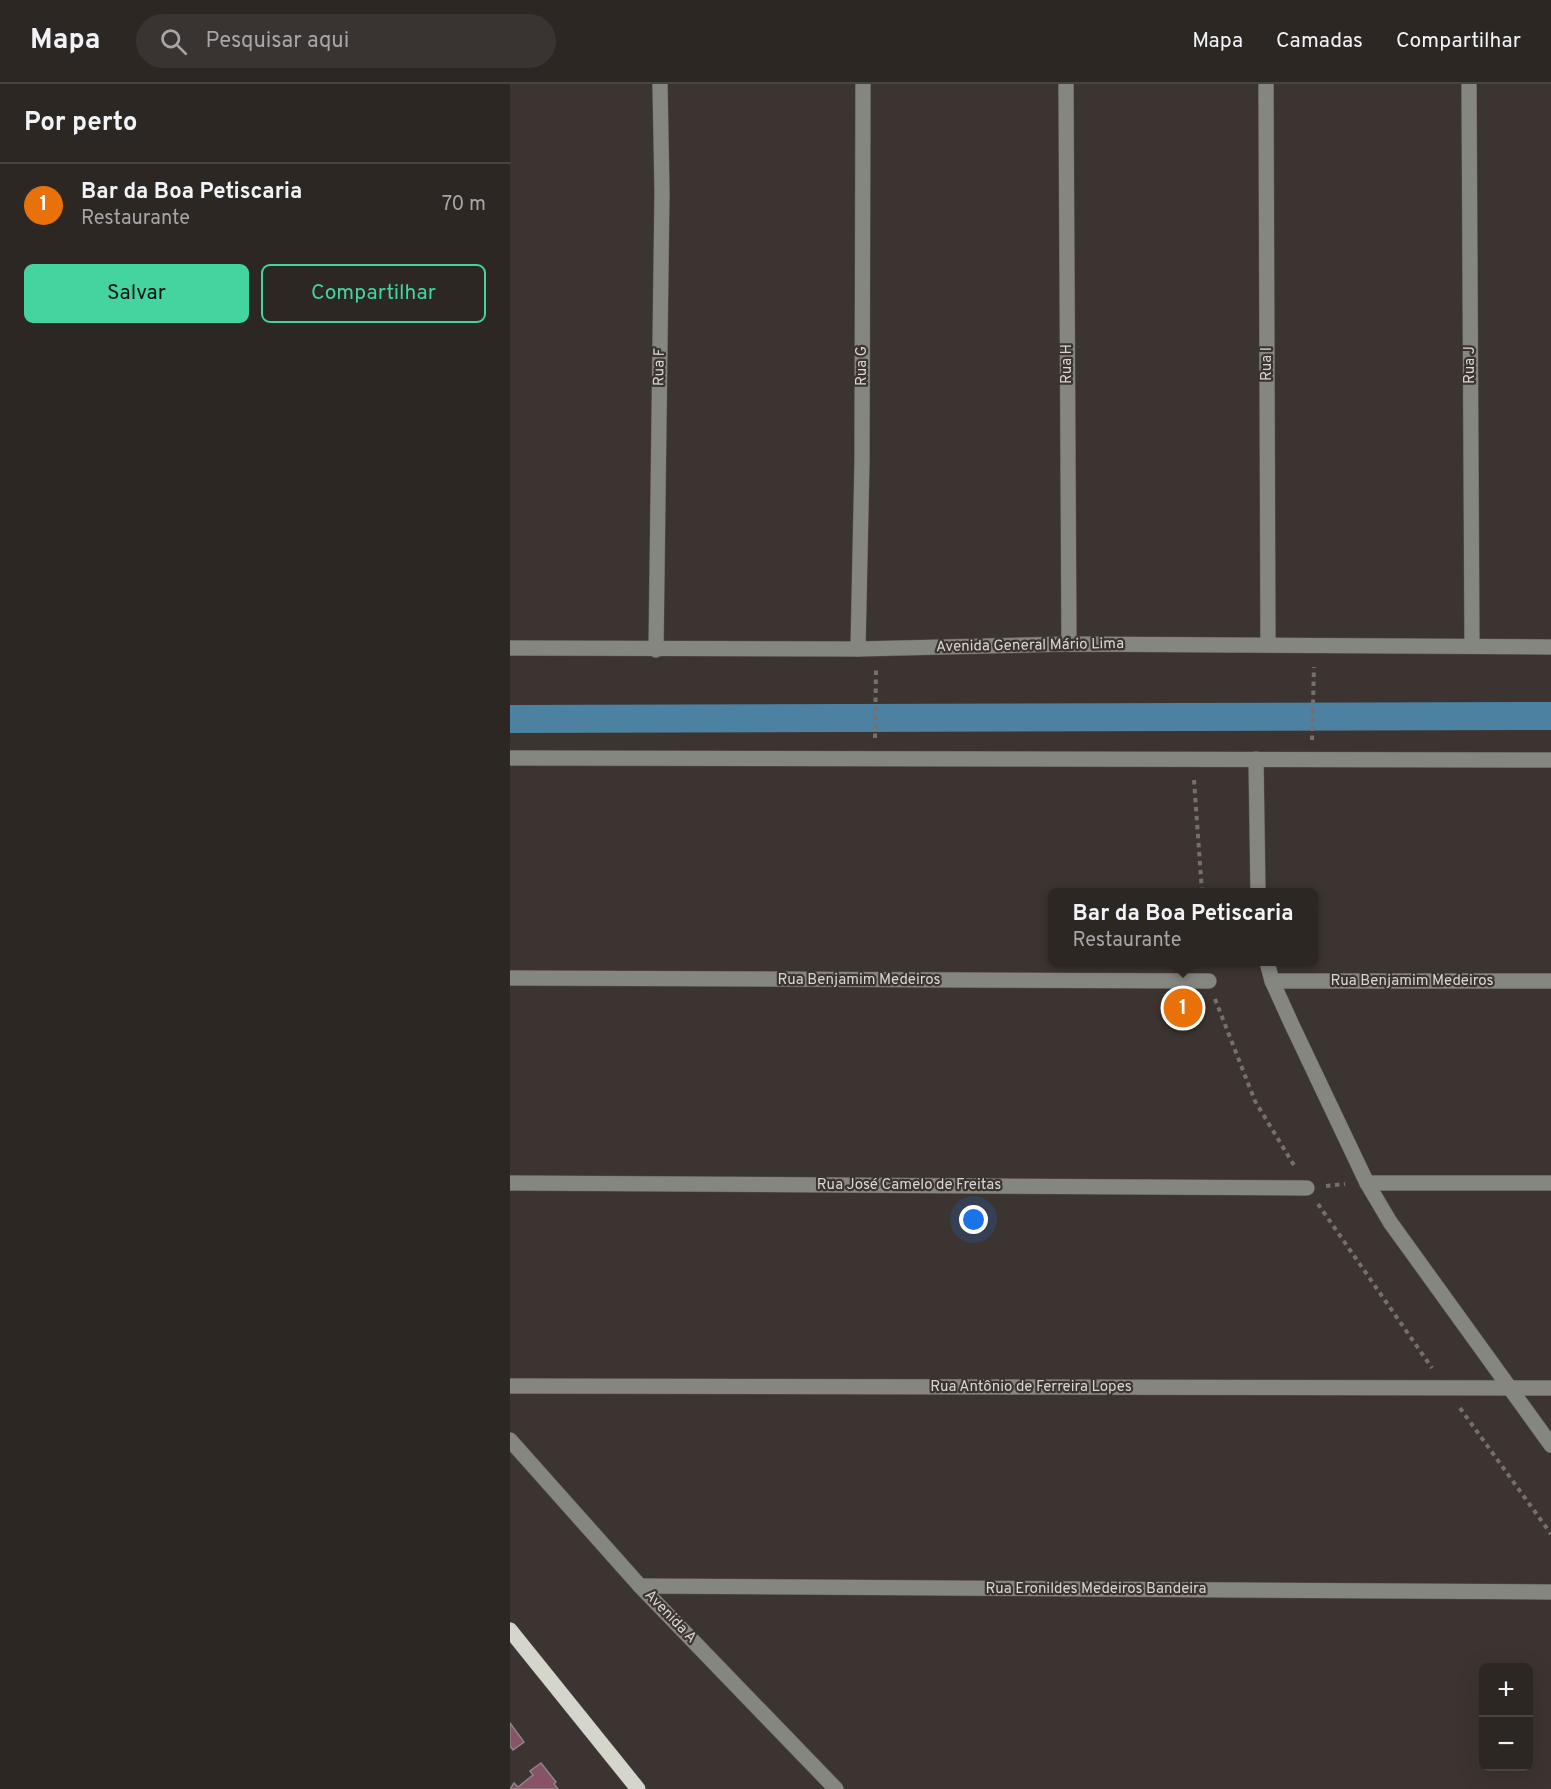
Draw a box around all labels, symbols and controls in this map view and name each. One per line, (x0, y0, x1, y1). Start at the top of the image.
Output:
search box (136, 14, 556, 68)
text: Mapa (30, 23, 100, 59)
icon: search (157, 25, 190, 58)
text: Pesquisar aqui (205, 28, 349, 55)
text: Mapa (1192, 28, 1243, 55)
text: Camadas (1276, 28, 1363, 55)
text: Compartilhar (1396, 28, 1521, 55)
text: Por perto (24, 107, 138, 140)
text: Bar da Boa Petiscaria (81, 179, 302, 206)
text: 1 (40, 192, 48, 218)
text: 70 m (442, 192, 486, 218)
text: Restaurante (81, 206, 190, 232)
button: Salvar (24, 264, 249, 323)
button: Compartilhar (261, 264, 486, 323)
street label: Rua H (1058, 344, 1077, 384)
street label: Rua G (853, 346, 872, 386)
street label: Rua J (1461, 346, 1480, 384)
street label: Rua I (1258, 347, 1277, 381)
street label: Rua F (650, 348, 670, 386)
street label: Avenida General Mário Lima (936, 635, 1124, 657)
popup (1048, 888, 1318, 966)
text: Bar da Boa Petiscaria (1072, 901, 1294, 928)
text: Restaurante (1072, 928, 1181, 954)
street label: Rua Benjamim Medeiros (778, 971, 940, 990)
street label: Rua Benjamim Medeiros (1331, 972, 1493, 991)
pin: 1 (1164, 986, 1202, 1030)
street label: Rua José Camelo de Freitas (817, 1176, 1001, 1195)
your location (959, 1205, 988, 1234)
street label: Rua Antônio de Ferreira Lopes (930, 1378, 1132, 1397)
street label: Rua Eronildes Medeiros Bandeira (986, 1580, 1206, 1599)
street label: Avenida A (640, 1586, 700, 1648)
map controls (1479, 1663, 1533, 1771)
button: + (1479, 1663, 1533, 1717)
button: − (1479, 1717, 1533, 1771)

